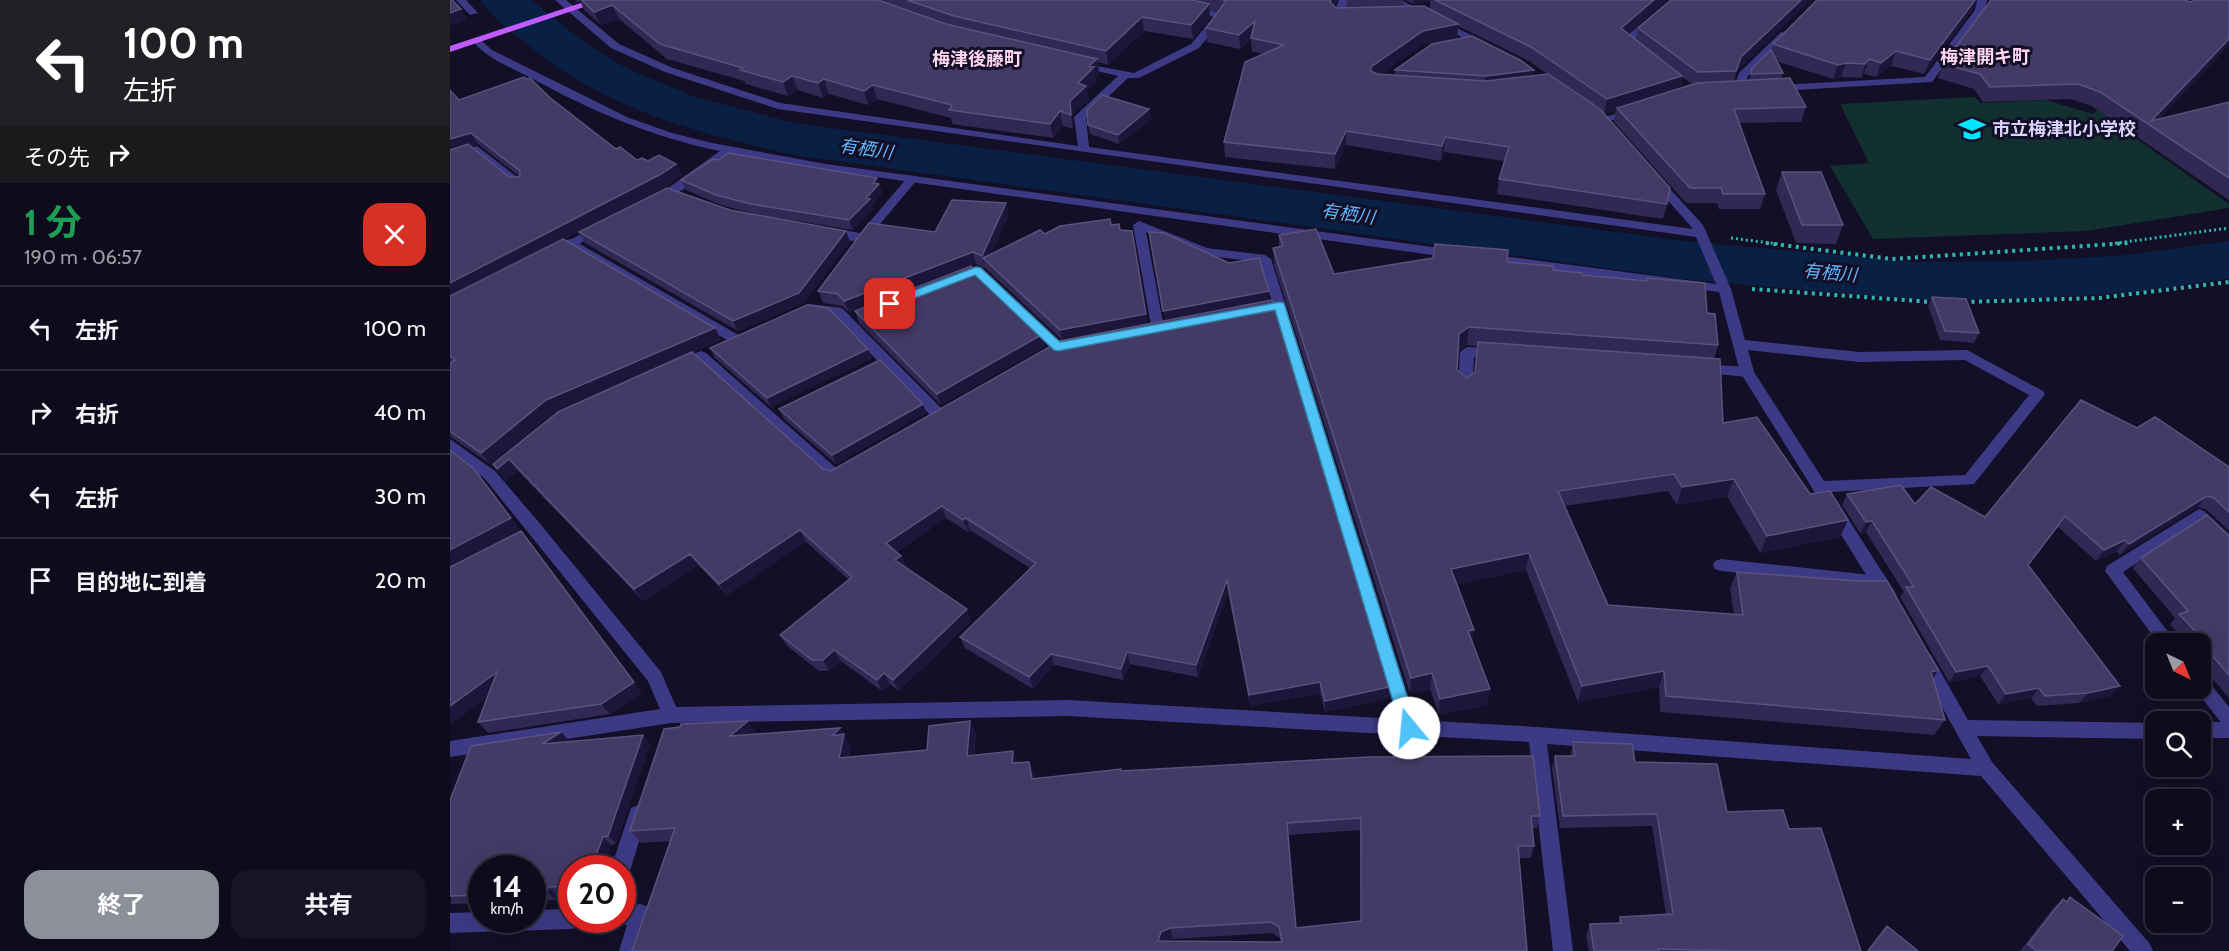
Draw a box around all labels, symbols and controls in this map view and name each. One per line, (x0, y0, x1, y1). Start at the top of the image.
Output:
text: 100 m (123, 17, 244, 69)
icon: left (24, 24, 102, 102)
district label: 梅津開キ町 (1940, 46, 2030, 68)
district label: 梅津後藤町 (932, 48, 1022, 70)
text: 左折 (123, 74, 177, 107)
school or university icon: 市立梅津北小学校 (1957, 114, 1987, 144)
place label: 市立梅津北小学校 (1992, 118, 2136, 140)
water label: 有栖川 (838, 134, 896, 164)
icon: right (102, 138, 135, 171)
text: その先 (24, 144, 90, 171)
water label: 有栖川 (1320, 199, 1378, 229)
text: 1 分 (24, 200, 81, 244)
button: close (363, 203, 426, 266)
text: 190 m · 06:57 (24, 245, 142, 269)
water label: 有栖川 (1802, 260, 1860, 286)
pin (864, 278, 915, 329)
icon: arrive (873, 287, 906, 320)
icon: left (24, 312, 57, 345)
text: 100 m (364, 315, 426, 342)
text: 左折 (75, 317, 119, 344)
icon: right (24, 396, 57, 429)
text: 40 m (374, 399, 426, 426)
text: 右折 (75, 401, 119, 428)
icon: left (24, 480, 57, 513)
text: 30 m (374, 483, 426, 510)
text: 左折 (75, 485, 119, 512)
icon: arrive (24, 564, 57, 597)
text: 20 m (375, 567, 426, 594)
text: 目的地に到着 (75, 569, 207, 596)
north arrow (2145, 633, 2211, 699)
map controls (2145, 633, 2211, 933)
position arrow (1377, 696, 1441, 760)
button: search (2145, 711, 2211, 777)
button: + (2145, 789, 2211, 855)
speed limit sign: 20 (558, 855, 636, 933)
button: − (2145, 867, 2211, 933)
text: 14 (492, 868, 522, 905)
button: 終了 (24, 870, 219, 939)
button: 共有 (231, 870, 426, 939)
text: km/h (491, 900, 523, 918)

